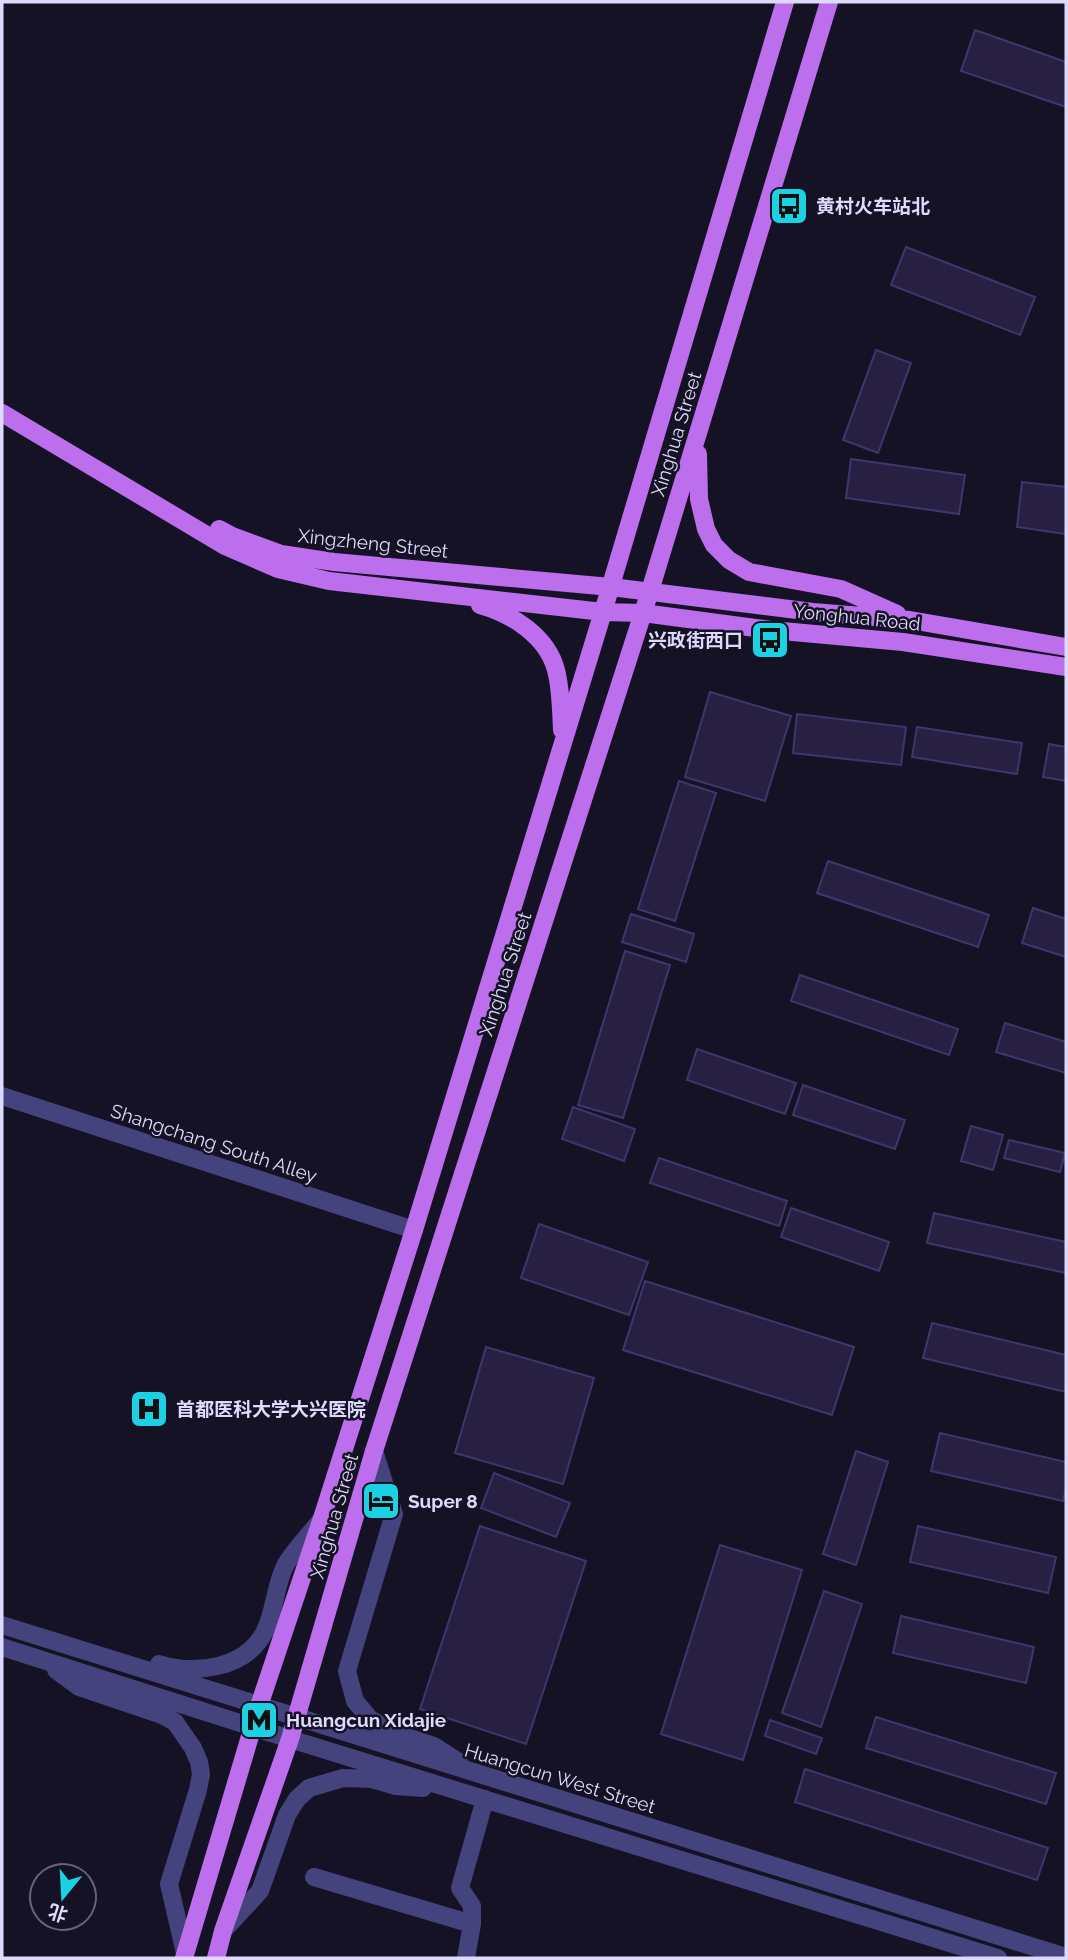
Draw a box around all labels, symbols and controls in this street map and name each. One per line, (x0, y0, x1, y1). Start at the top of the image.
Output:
bus stop icon: 黄村火车站北 (768, 185, 810, 227)
place label: 黄村火车站北 (816, 195, 930, 217)
street label: Xinghua Street (647, 368, 706, 499)
street label: Xingzheng Street (297, 524, 450, 562)
street label: Yonghua Road (792, 599, 922, 635)
bus stop icon: 兴政街西口 (749, 619, 791, 661)
place label: 兴政街西口 (648, 629, 743, 651)
street label: Xinghua Street (475, 909, 536, 1039)
street label: Shangchang South Alley (108, 1099, 320, 1187)
hospital icon: 首都医科大学大兴医院 (128, 1388, 170, 1430)
place label: 首都医科大学大兴医院 (176, 1398, 366, 1420)
street label: Xinghua Street (306, 1450, 363, 1581)
hotel icon: Super 8 (360, 1480, 402, 1522)
place label: Super 8 (408, 1490, 478, 1512)
metro station icon: Huangcun Xidajie (238, 1699, 280, 1741)
place label: Huangcun Xidajie (286, 1709, 446, 1731)
street label: Huangcun West Street (462, 1738, 659, 1818)
north arrow (28, 1862, 98, 1932)
text: 北 (45, 1900, 70, 1927)

